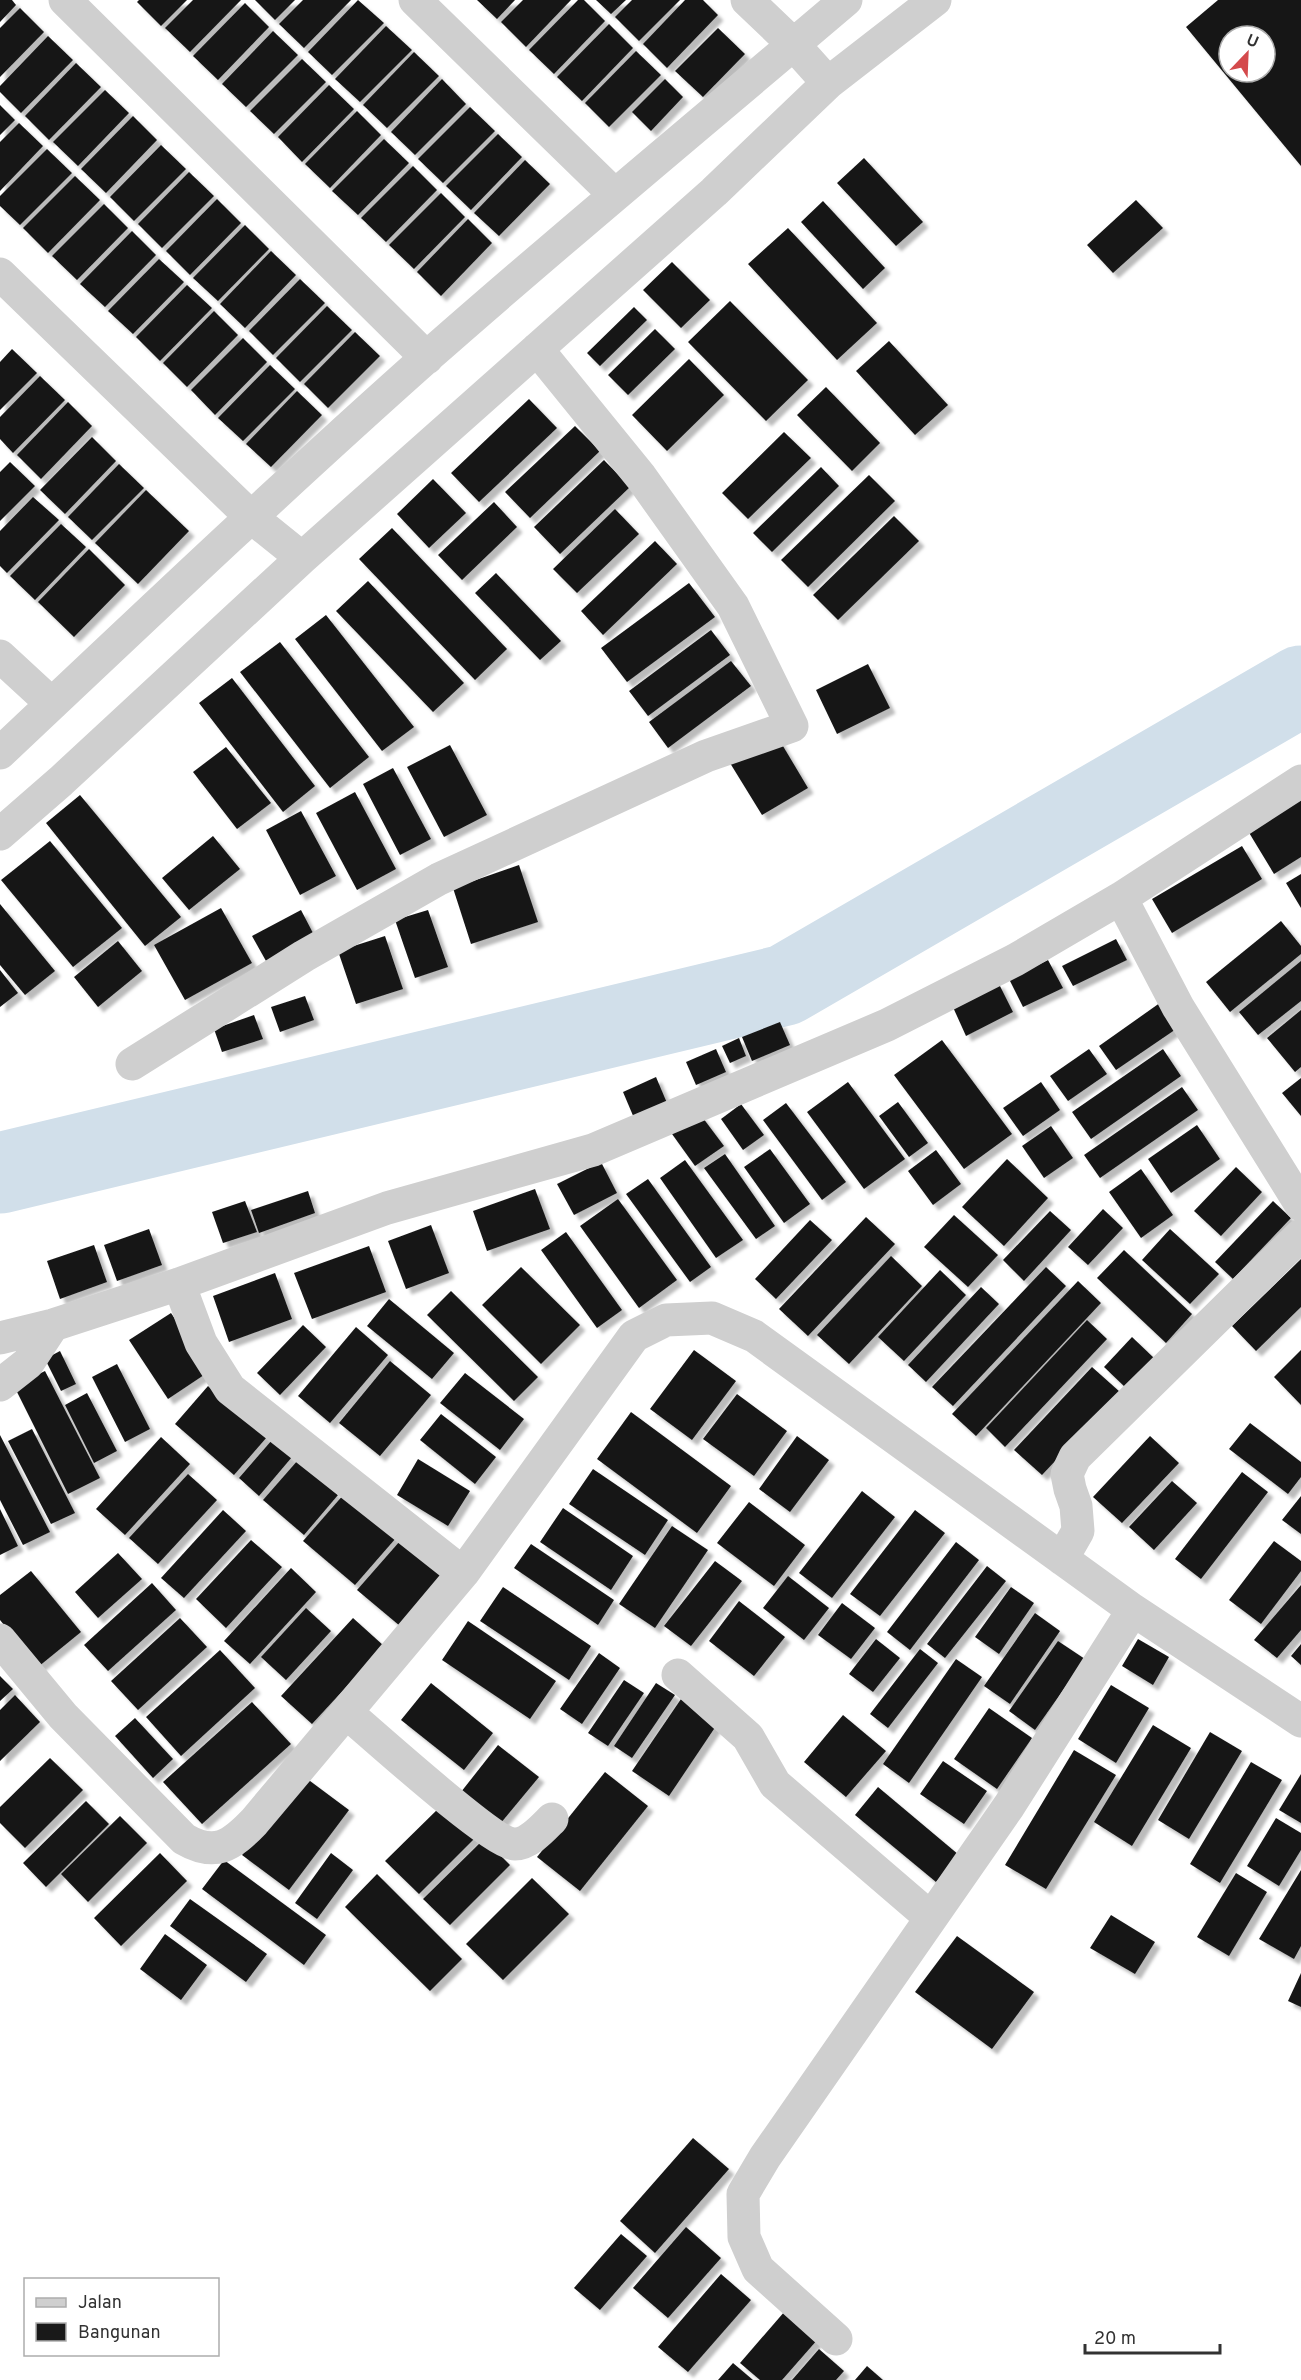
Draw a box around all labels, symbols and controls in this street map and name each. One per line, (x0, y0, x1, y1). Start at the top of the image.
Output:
north arrow (1217, 24, 1277, 84)
text: U (1243, 31, 1261, 53)
legend (24, 2278, 219, 2356)
text: Jalan (78, 2292, 122, 2315)
scale bar (1085, 2317, 1220, 2355)
text: Bangunan (78, 2322, 161, 2345)
text: 20 m (1094, 2328, 1136, 2351)

